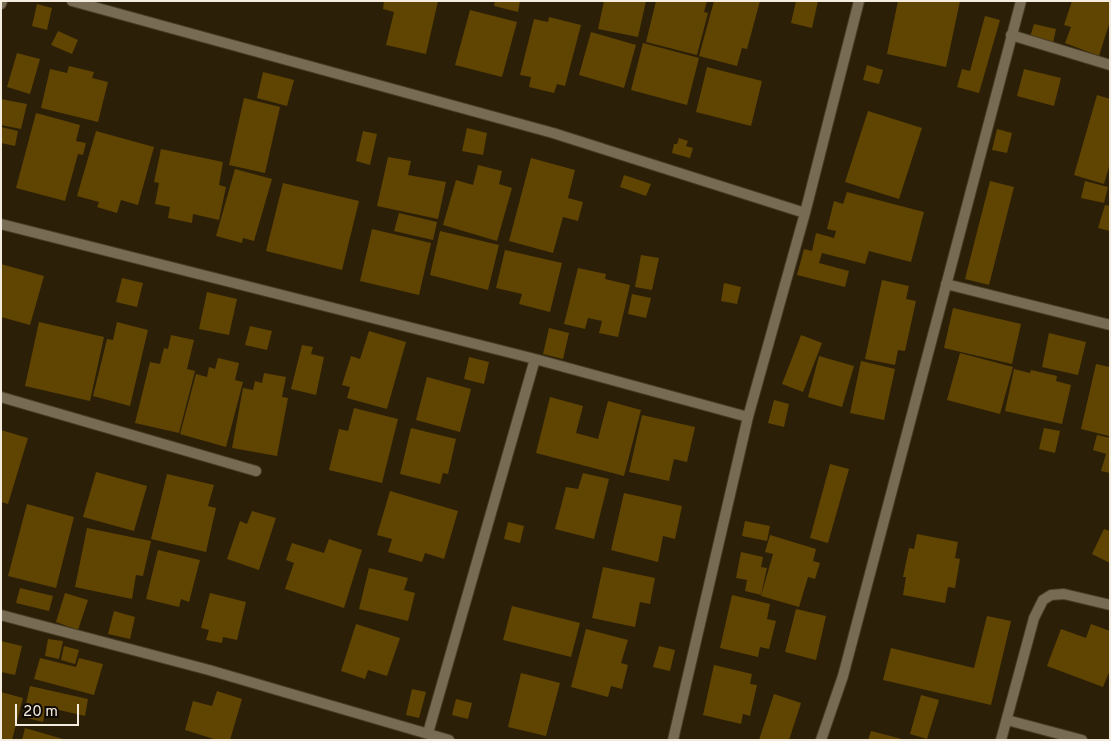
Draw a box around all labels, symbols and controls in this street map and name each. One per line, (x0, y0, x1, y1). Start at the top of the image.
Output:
scale bar (18, 694, 81, 726)
text: 20 m (23, 703, 58, 722)

